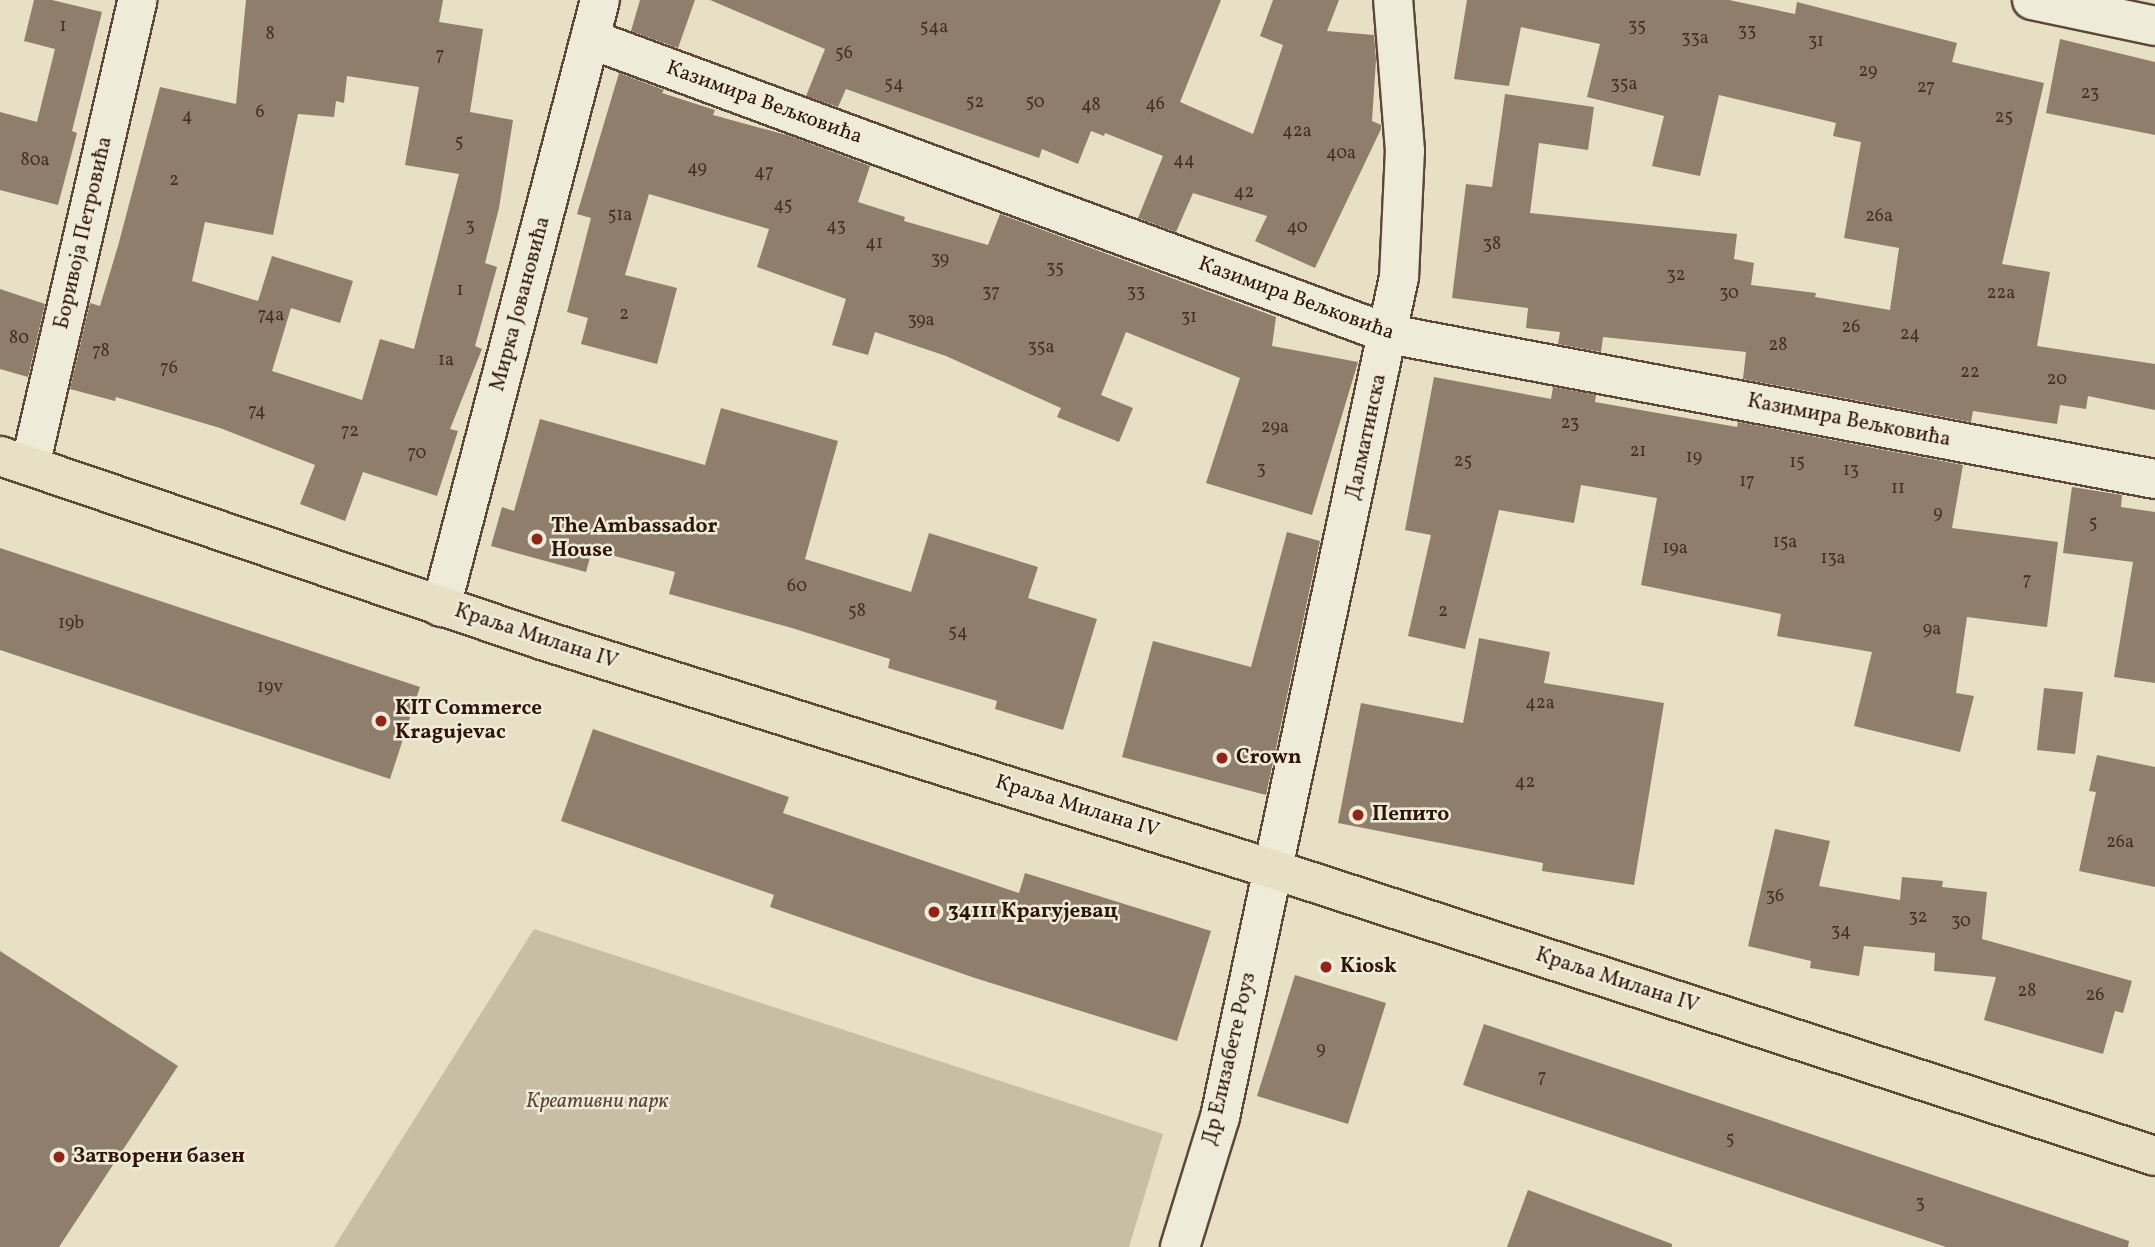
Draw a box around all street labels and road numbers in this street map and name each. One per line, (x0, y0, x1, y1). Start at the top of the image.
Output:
street label: Казимира Вељковића (663, 56, 865, 150)
street label: Боривоја Петровића (50, 134, 118, 332)
street label: Мирка Јовановића (486, 214, 556, 394)
street label: Казимира Вељковића (1195, 252, 1397, 346)
street label: Далматинска (1341, 372, 1393, 502)
street label: Казимира Вељковића (1745, 389, 1953, 453)
street label: Краља Милана IV (451, 599, 621, 675)
street label: Краља Милана IV (992, 770, 1162, 844)
street label: Краља Милана IV (1532, 943, 1702, 1019)
street label: Др Елизабете Роуз (1198, 970, 1262, 1148)

